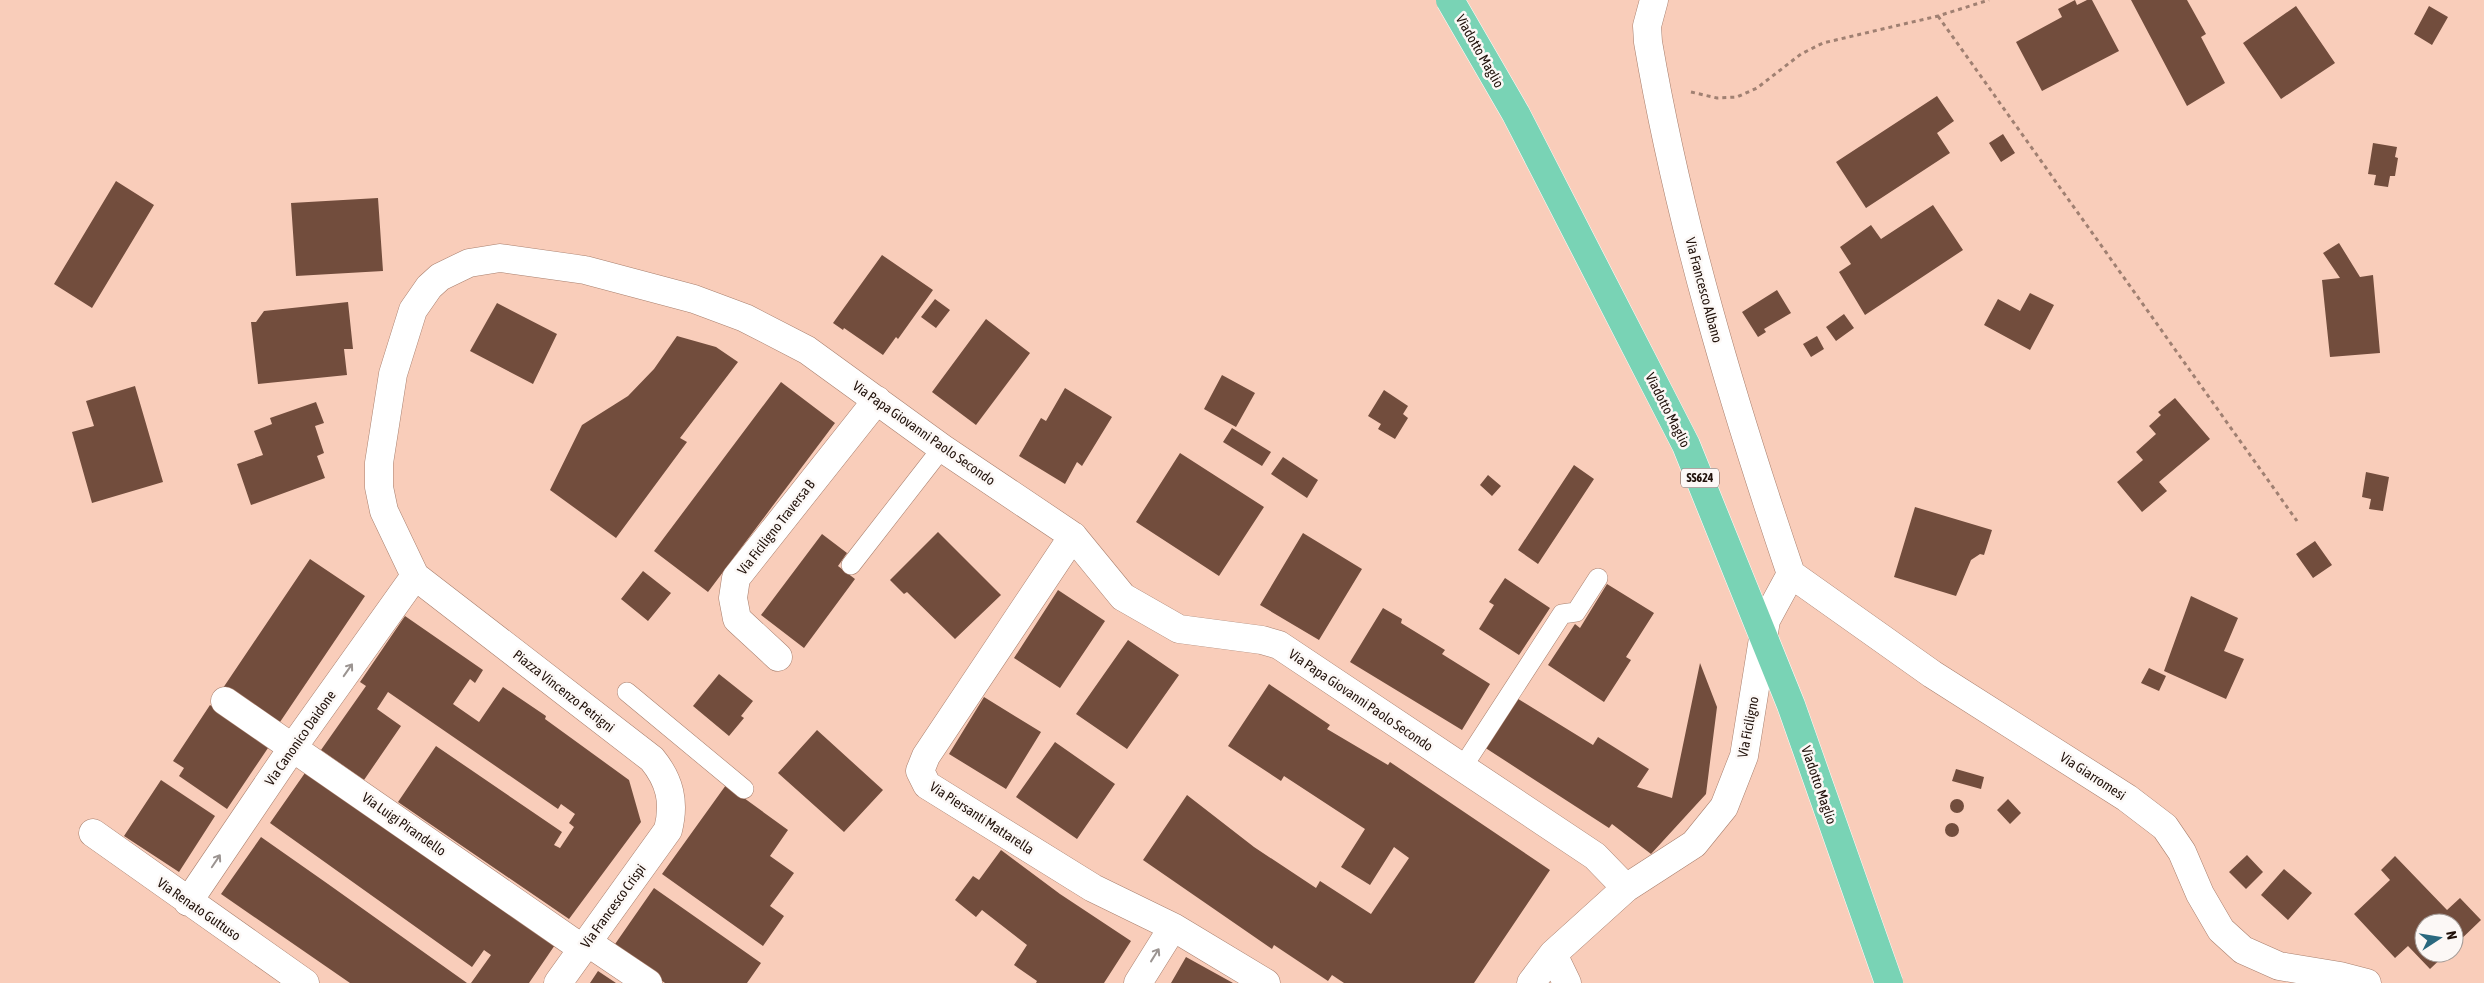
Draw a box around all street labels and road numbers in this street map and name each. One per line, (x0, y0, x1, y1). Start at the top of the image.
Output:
street label: Viadotto Maglio (1453, 12, 1507, 90)
street label: Via Francesco Albano (1682, 236, 1726, 344)
street label: Viadotto Maglio (1642, 370, 1694, 450)
street label: Via Papa Giovanni Paolo Secondo (850, 378, 998, 488)
road number: SS624 (1681, 468, 1719, 488)
street label: Via Ficiligno Traversa B (734, 476, 818, 578)
street label: Via Papa Giovanni Paolo Secondo (1286, 646, 1436, 754)
street label: Piazza Vincenzo Petrigni (510, 647, 618, 735)
street label: Via Canonico Daidone (261, 687, 339, 789)
street label: Via Ficiligno (1734, 695, 1762, 759)
street label: Viadotto Maglio (1798, 744, 1840, 826)
street label: Via Giarromesi (2057, 749, 2129, 803)
street label: Via Piersanti Mattarella (927, 778, 1037, 858)
street label: Via Luigi Pirandello (359, 789, 449, 859)
street label: Via Francesco Crispi (577, 861, 649, 951)
street label: Via Renato Guttuso (154, 874, 244, 944)

